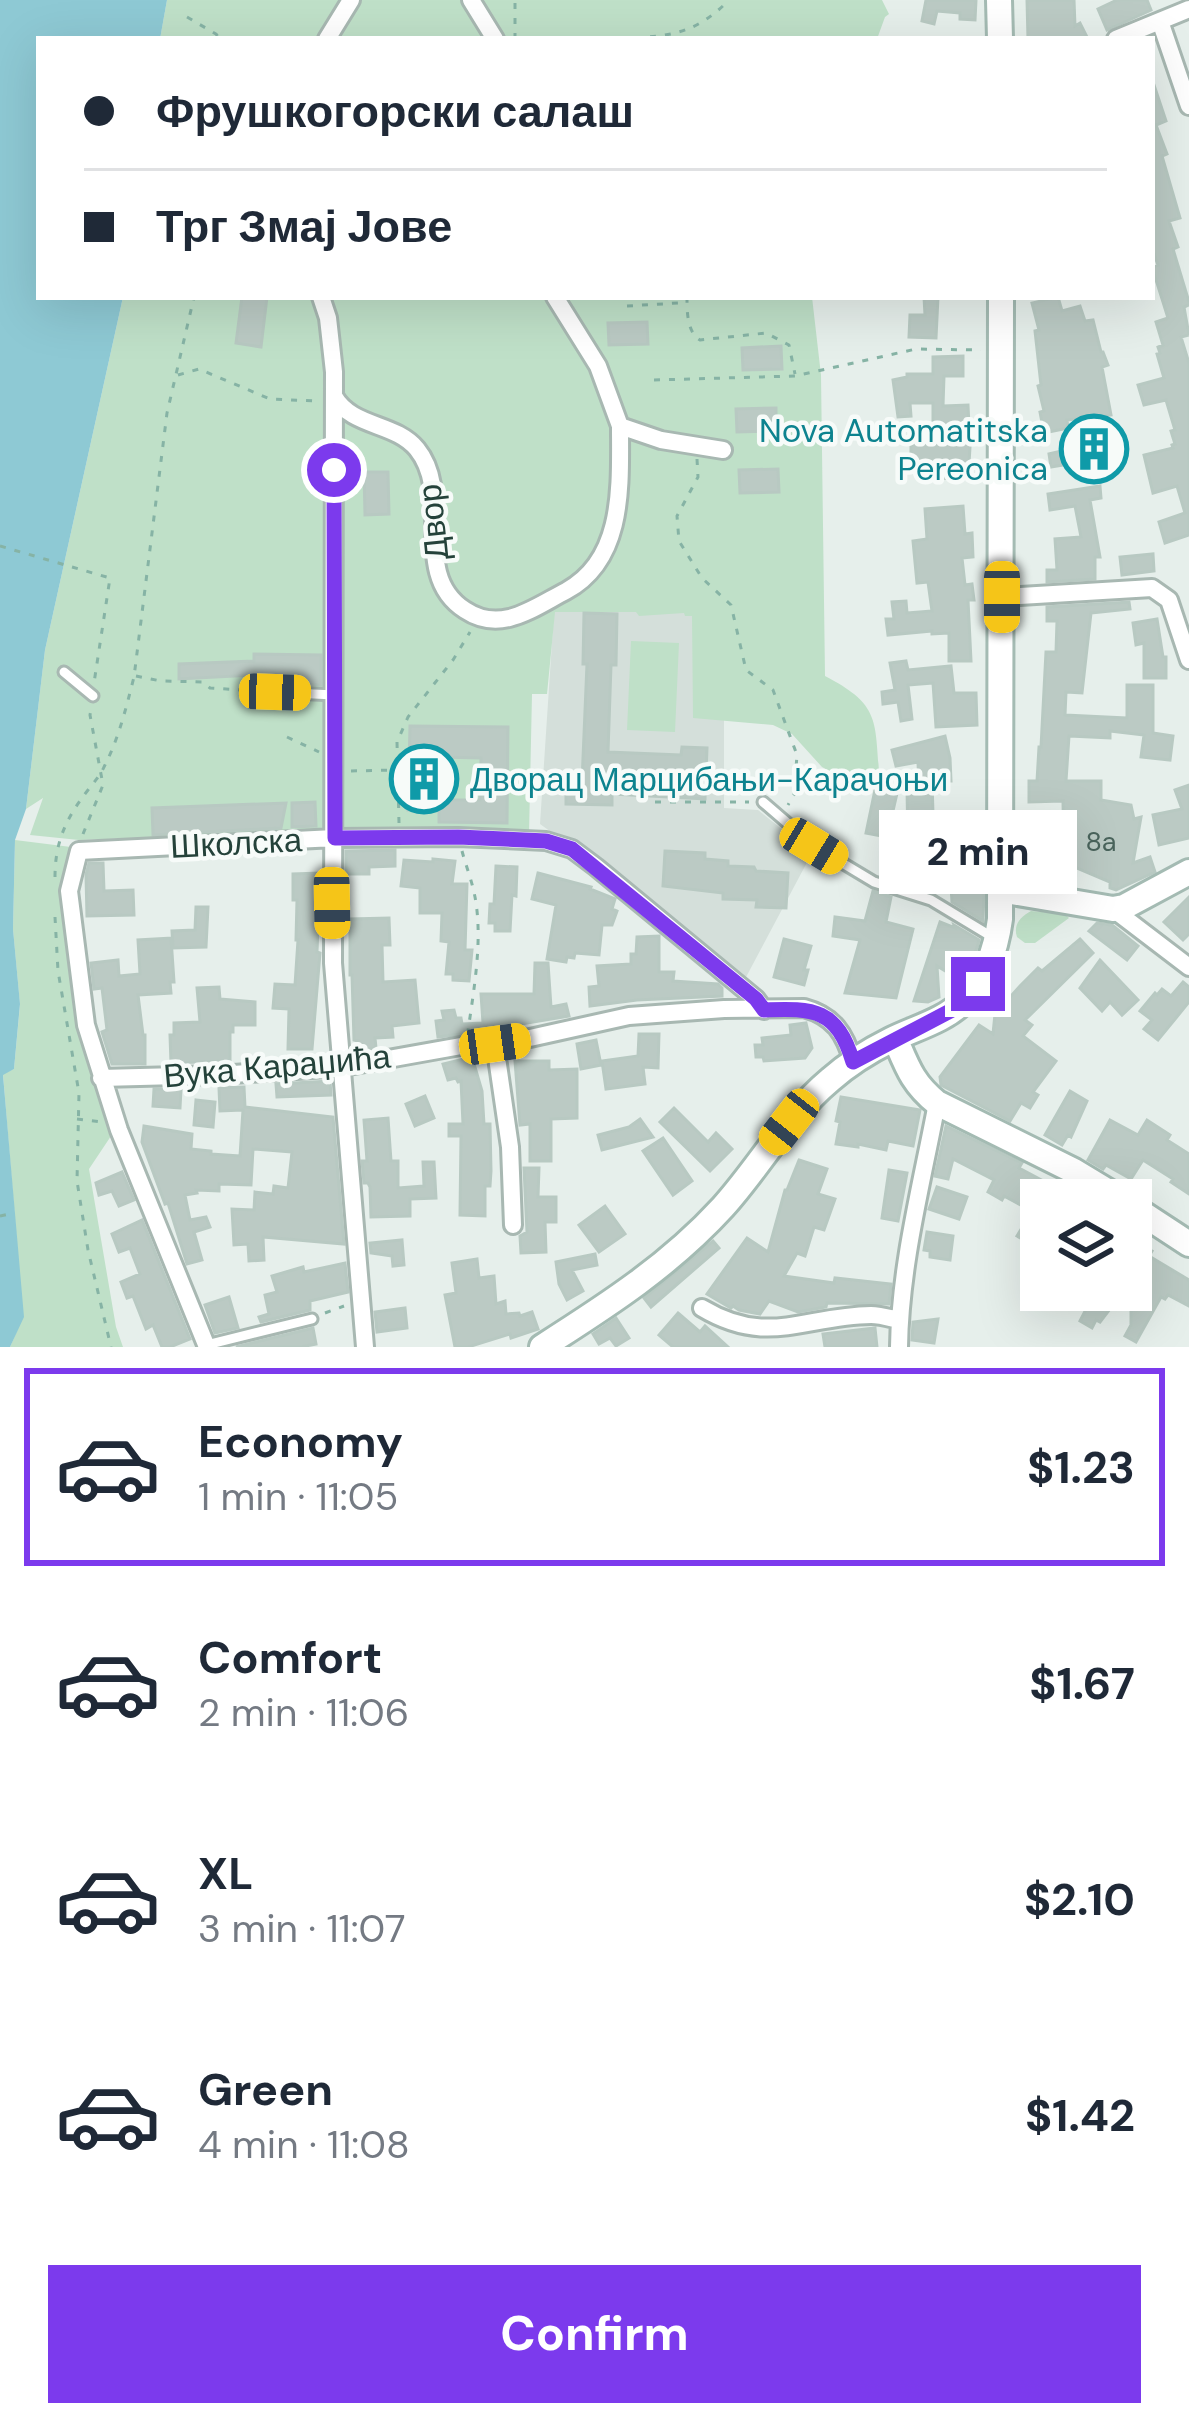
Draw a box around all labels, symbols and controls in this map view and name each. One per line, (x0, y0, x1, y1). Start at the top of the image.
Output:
text: Фрушкогорски салаш (156, 82, 634, 141)
text: Трг Змај Јове (156, 197, 452, 256)
place label: Nova Automatitska Pereonica (759, 409, 1048, 490)
building icon: Nova Automatitska Pereonica (1059, 414, 1129, 484)
route start (307, 443, 361, 497)
street label: Двор (408, 482, 458, 562)
car (984, 561, 1020, 633)
car (238, 673, 312, 711)
building icon: Дворац Марцибањи-Карачоњи (389, 744, 459, 814)
place label: Дворац Марцибањи-Карачоњи (470, 758, 948, 801)
callout: 2 min (879, 810, 1077, 894)
car (774, 812, 854, 880)
street label: Школска (169, 818, 304, 868)
house number: 8a (1085, 824, 1117, 859)
text: 2 min (926, 826, 1030, 877)
car (313, 867, 351, 939)
route end (951, 957, 1005, 1011)
car (457, 1021, 533, 1067)
street label: Вука Караџића (162, 1035, 393, 1097)
car (753, 1083, 825, 1161)
map controls (1020, 1179, 1152, 1311)
button: layers (1020, 1179, 1152, 1311)
text: Economy (198, 1412, 403, 1471)
icon: car (54, 1413, 162, 1521)
text: $1.23 (1027, 1438, 1135, 1497)
text: 1 min · 11:05 (198, 1471, 398, 1522)
text: Comfort (198, 1628, 382, 1687)
icon: car (54, 1629, 162, 1737)
text: $1.67 (1029, 1654, 1135, 1713)
text: 2 min · 11:06 (198, 1687, 409, 1738)
text: XL (198, 1844, 253, 1903)
icon: car (54, 1845, 162, 1953)
text: $2.10 (1024, 1870, 1135, 1929)
text: 3 min · 11:07 (198, 1903, 406, 1954)
text: Green (198, 2060, 333, 2119)
icon: car (54, 2061, 162, 2169)
text: $1.42 (1025, 2086, 1135, 2145)
text: 4 min · 11:08 (198, 2119, 410, 2170)
button: Confirm (48, 2265, 1141, 2403)

